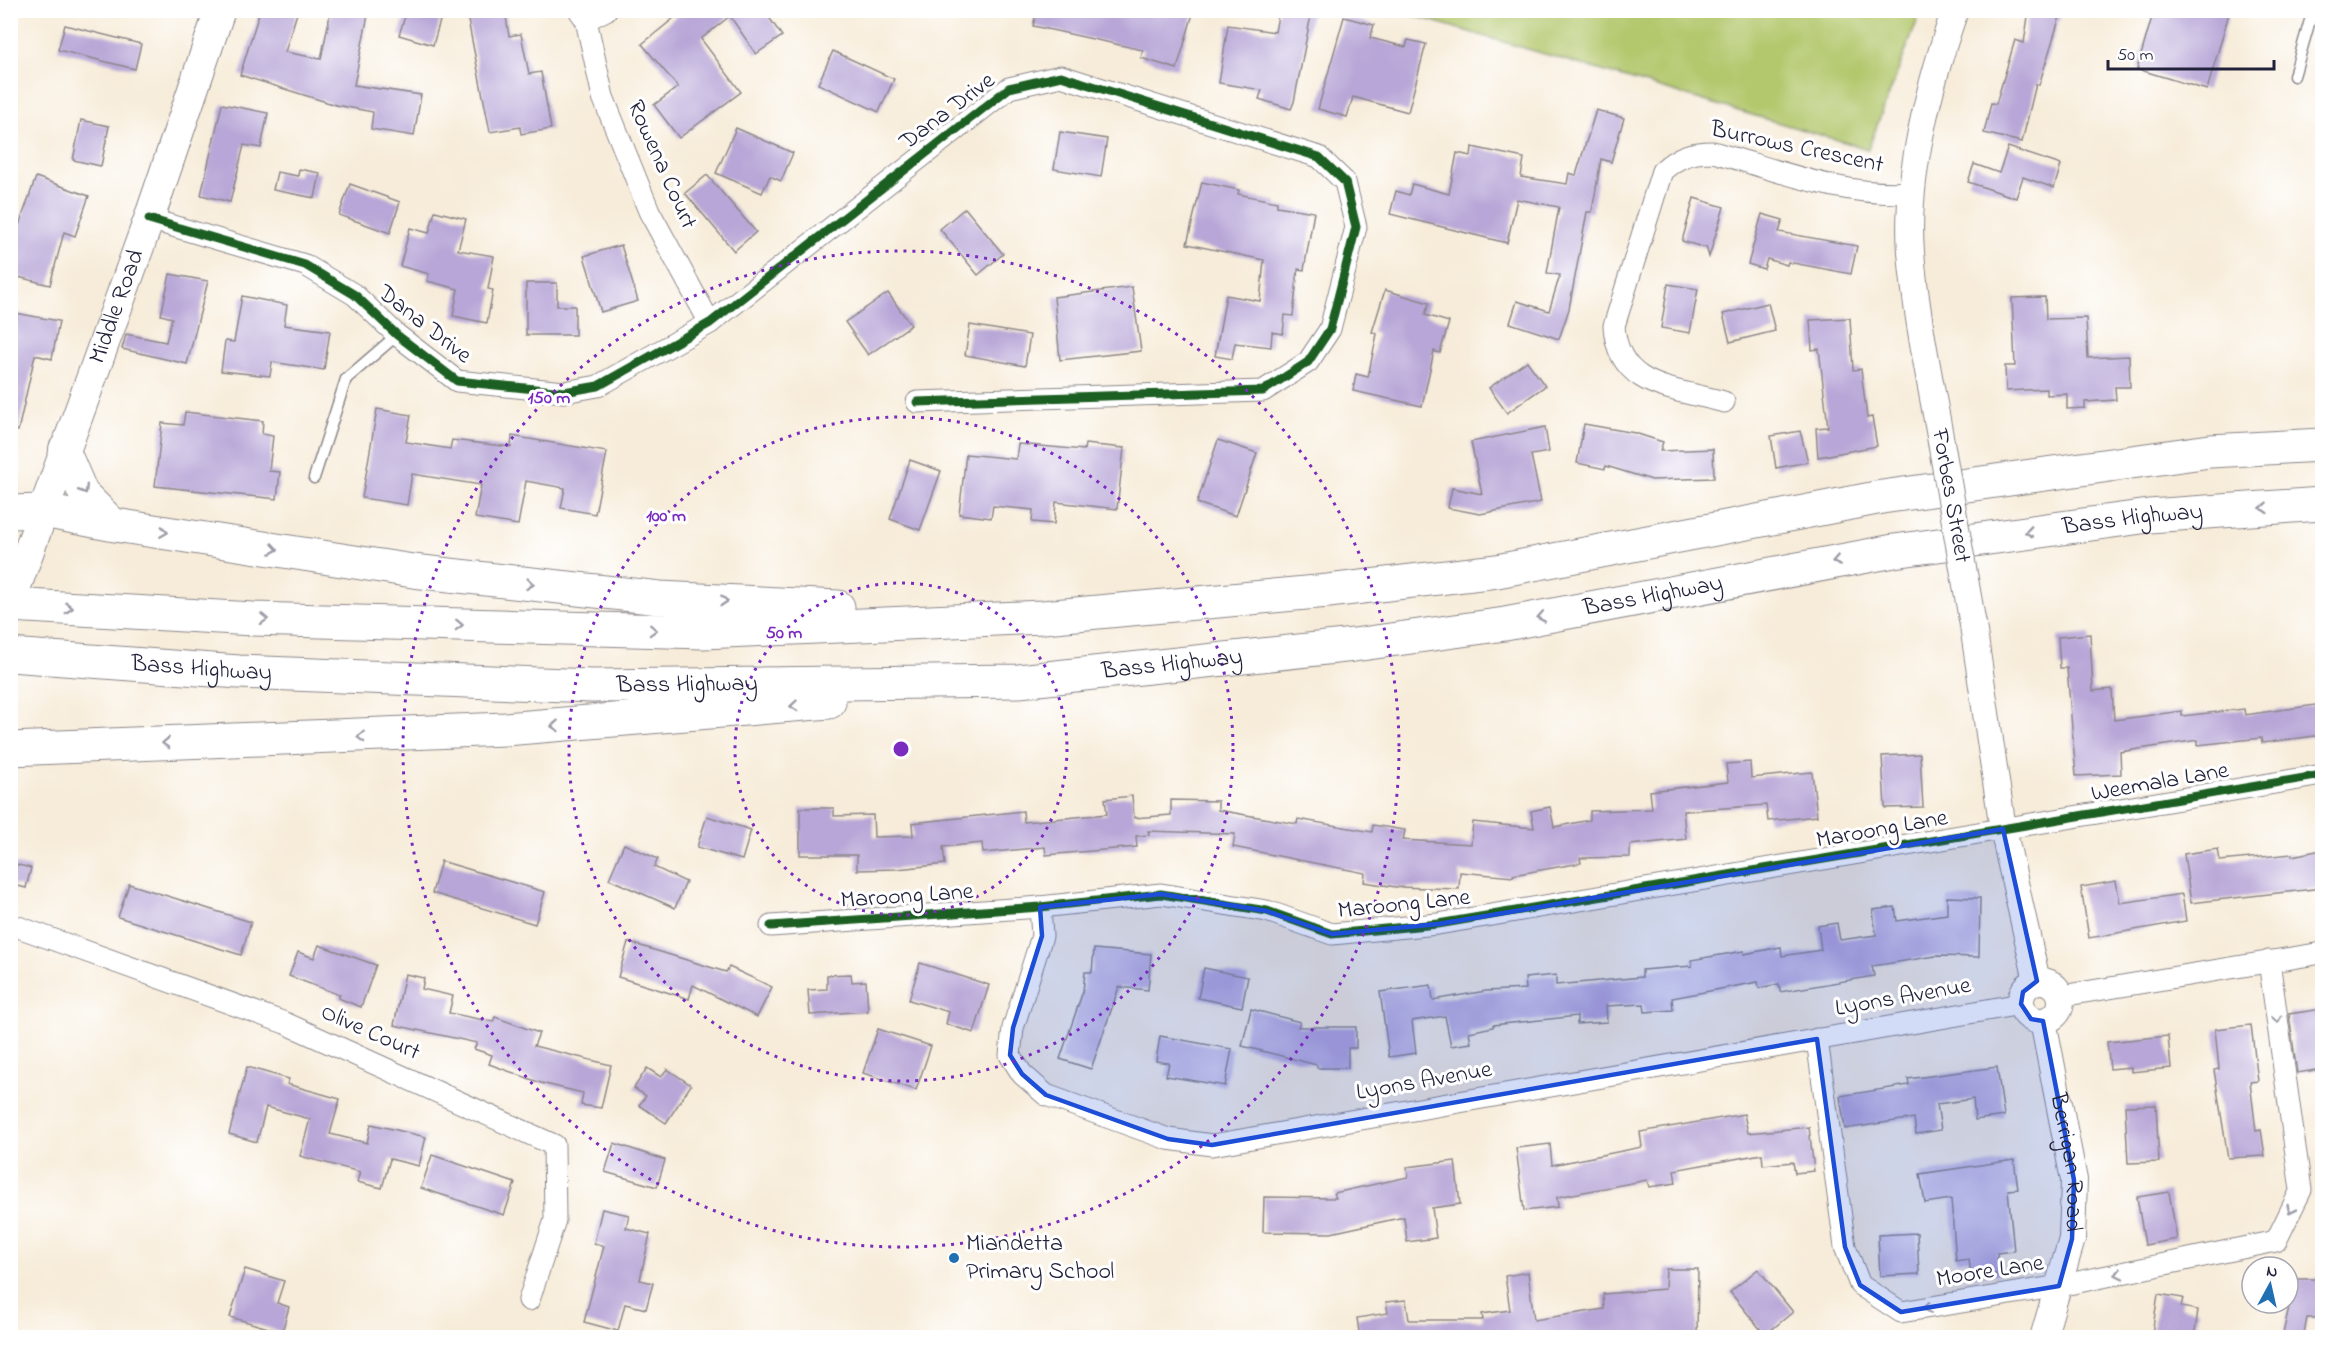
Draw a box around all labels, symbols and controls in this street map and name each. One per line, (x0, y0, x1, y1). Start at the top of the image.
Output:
scale bar (2108, 33, 2274, 71)
text: 50 m (2117, 43, 2154, 69)
street label: Dana Drive (892, 64, 1003, 160)
street label: Rowena Court (617, 95, 705, 235)
street label: Burrows Crescent (1706, 112, 1887, 183)
street label: Middle Road (81, 244, 154, 369)
street label: Dana Drive (369, 276, 479, 373)
text: 150 m (528, 386, 570, 412)
street label: Forbes Street (1921, 425, 1979, 566)
one-way arrow (76, 484, 87, 495)
street label: Bass Highway (2059, 495, 2204, 545)
one-way arrow (2260, 501, 2269, 514)
text: 100 m (646, 504, 686, 530)
one-way arrow (159, 525, 169, 537)
one-way arrow (2024, 525, 2033, 538)
one-way arrow (269, 542, 279, 554)
one-way arrow (1831, 554, 1841, 567)
street label: Bass Highway (1580, 566, 1726, 627)
one-way arrow (525, 577, 534, 589)
one-way arrow (719, 595, 728, 608)
one-way arrow (64, 602, 73, 615)
one-way arrow (1536, 610, 1546, 623)
one-way arrow (259, 613, 268, 626)
one-way arrow (454, 618, 463, 631)
text: 50 m (766, 621, 802, 647)
one-way arrow (649, 624, 658, 636)
street label: Bass Highway (1099, 640, 1244, 690)
street label: Bass Highway (129, 646, 273, 692)
street label: Bass Highway (615, 667, 758, 703)
one-way arrow (789, 699, 798, 712)
one-way arrow (551, 719, 560, 732)
one-way arrow (356, 730, 365, 743)
one-way arrow (161, 736, 170, 749)
centre of rings (891, 739, 911, 759)
street label: Weemala Lane (2088, 754, 2232, 812)
street label: Maroong Lane (1813, 801, 1951, 859)
street label: Maroong Lane (839, 875, 975, 919)
street label: Maroong Lane (1336, 881, 1472, 929)
street label: Lyons Avenue (1832, 969, 1974, 1028)
street label: Olive Court (315, 996, 425, 1070)
one-way arrow (2270, 1015, 2283, 1024)
street label: Lyons Avenue (1353, 1053, 1495, 1112)
street label: Berrigan Road (2040, 1089, 2091, 1233)
one-way arrow (2287, 1204, 2299, 1215)
place label: Miandetta Primary School (966, 1227, 1114, 1291)
street label: Moore Lane (1934, 1246, 2046, 1298)
marker: Miandetta Primary School (947, 1251, 961, 1265)
north arrow (2240, 1255, 2300, 1315)
text: N (2265, 1259, 2279, 1285)
one-way arrow (2114, 1267, 2124, 1280)
one-way arrow (1922, 1301, 1932, 1314)

